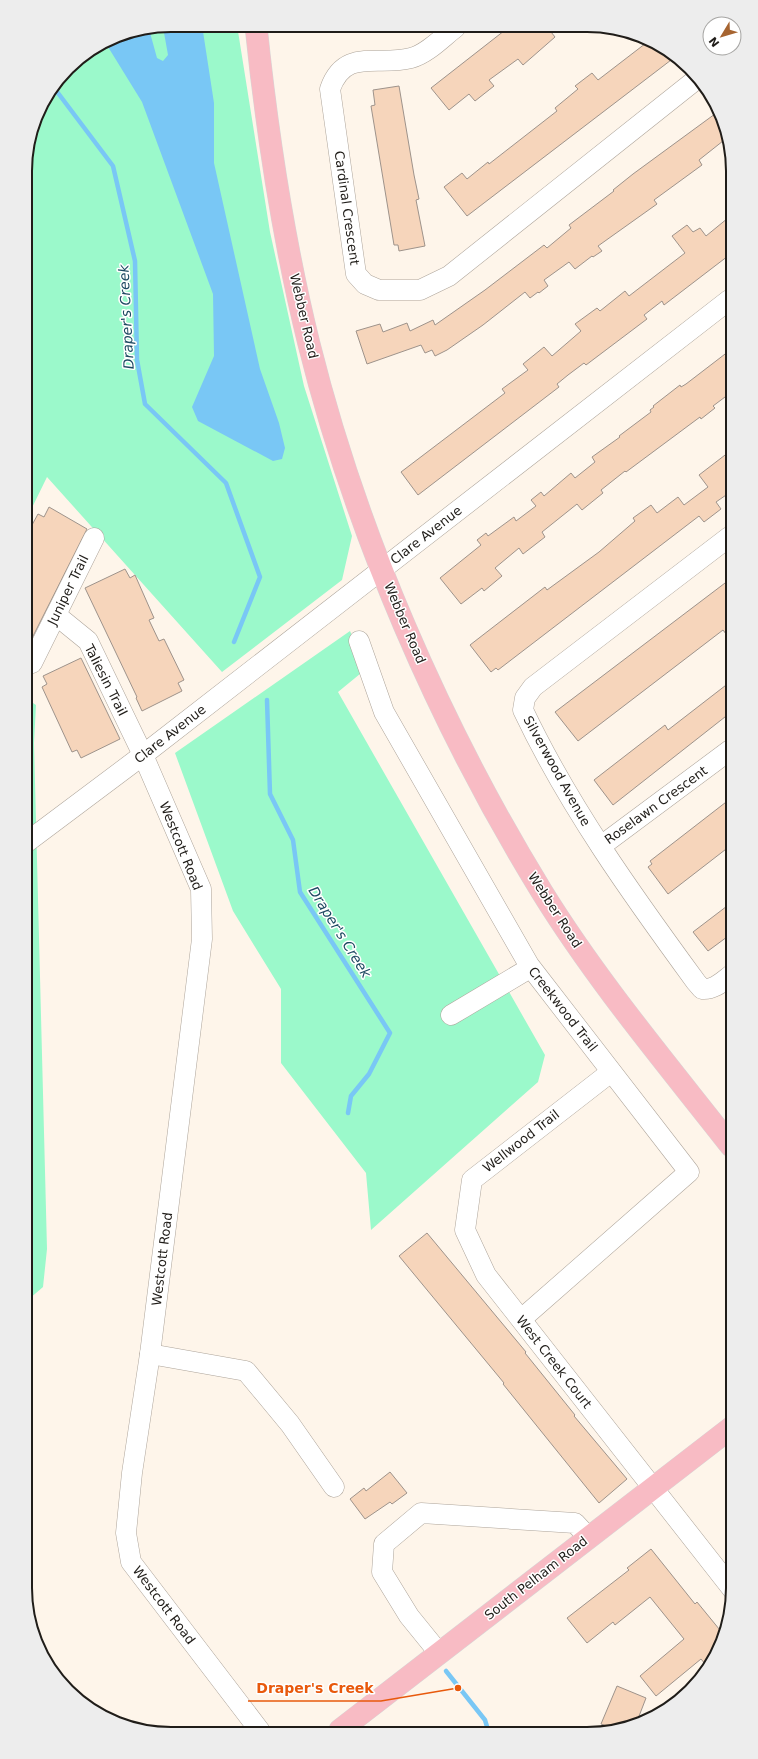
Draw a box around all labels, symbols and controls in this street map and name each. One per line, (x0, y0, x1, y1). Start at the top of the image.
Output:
north arrow (702, 16, 742, 56)
text: N (707, 34, 722, 49)
street label: Cardinal Crescent (332, 150, 362, 266)
water label: Draper's Creek (115, 263, 137, 370)
street label: Webber Road (287, 272, 321, 360)
street label: Clare Avenue (387, 503, 465, 567)
street label: Juniper Trail (44, 552, 91, 628)
street label: Webber Road (381, 580, 429, 666)
street label: Taliesin Trail (81, 641, 130, 718)
street label: Clare Avenue (131, 702, 209, 766)
street label: Silverwood Avenue (520, 713, 594, 829)
street label: Roselawn Crescent (602, 763, 710, 847)
street label: Westcott Road (156, 800, 206, 892)
street label: Webber Road (525, 870, 585, 950)
water label: Draper's Creek (305, 883, 375, 981)
street label: Creekwood Trail (525, 964, 601, 1054)
street label: Wellwood Trail (480, 1107, 562, 1175)
street label: Westcott Road (149, 1211, 175, 1307)
street label: West Creek Court (513, 1313, 595, 1411)
street label: South Pelham Road (482, 1533, 590, 1623)
street label: Westcott Road (130, 1563, 198, 1647)
callout: Draper's Creek (248, 1675, 381, 1701)
text: Draper's Creek (256, 1680, 374, 1696)

